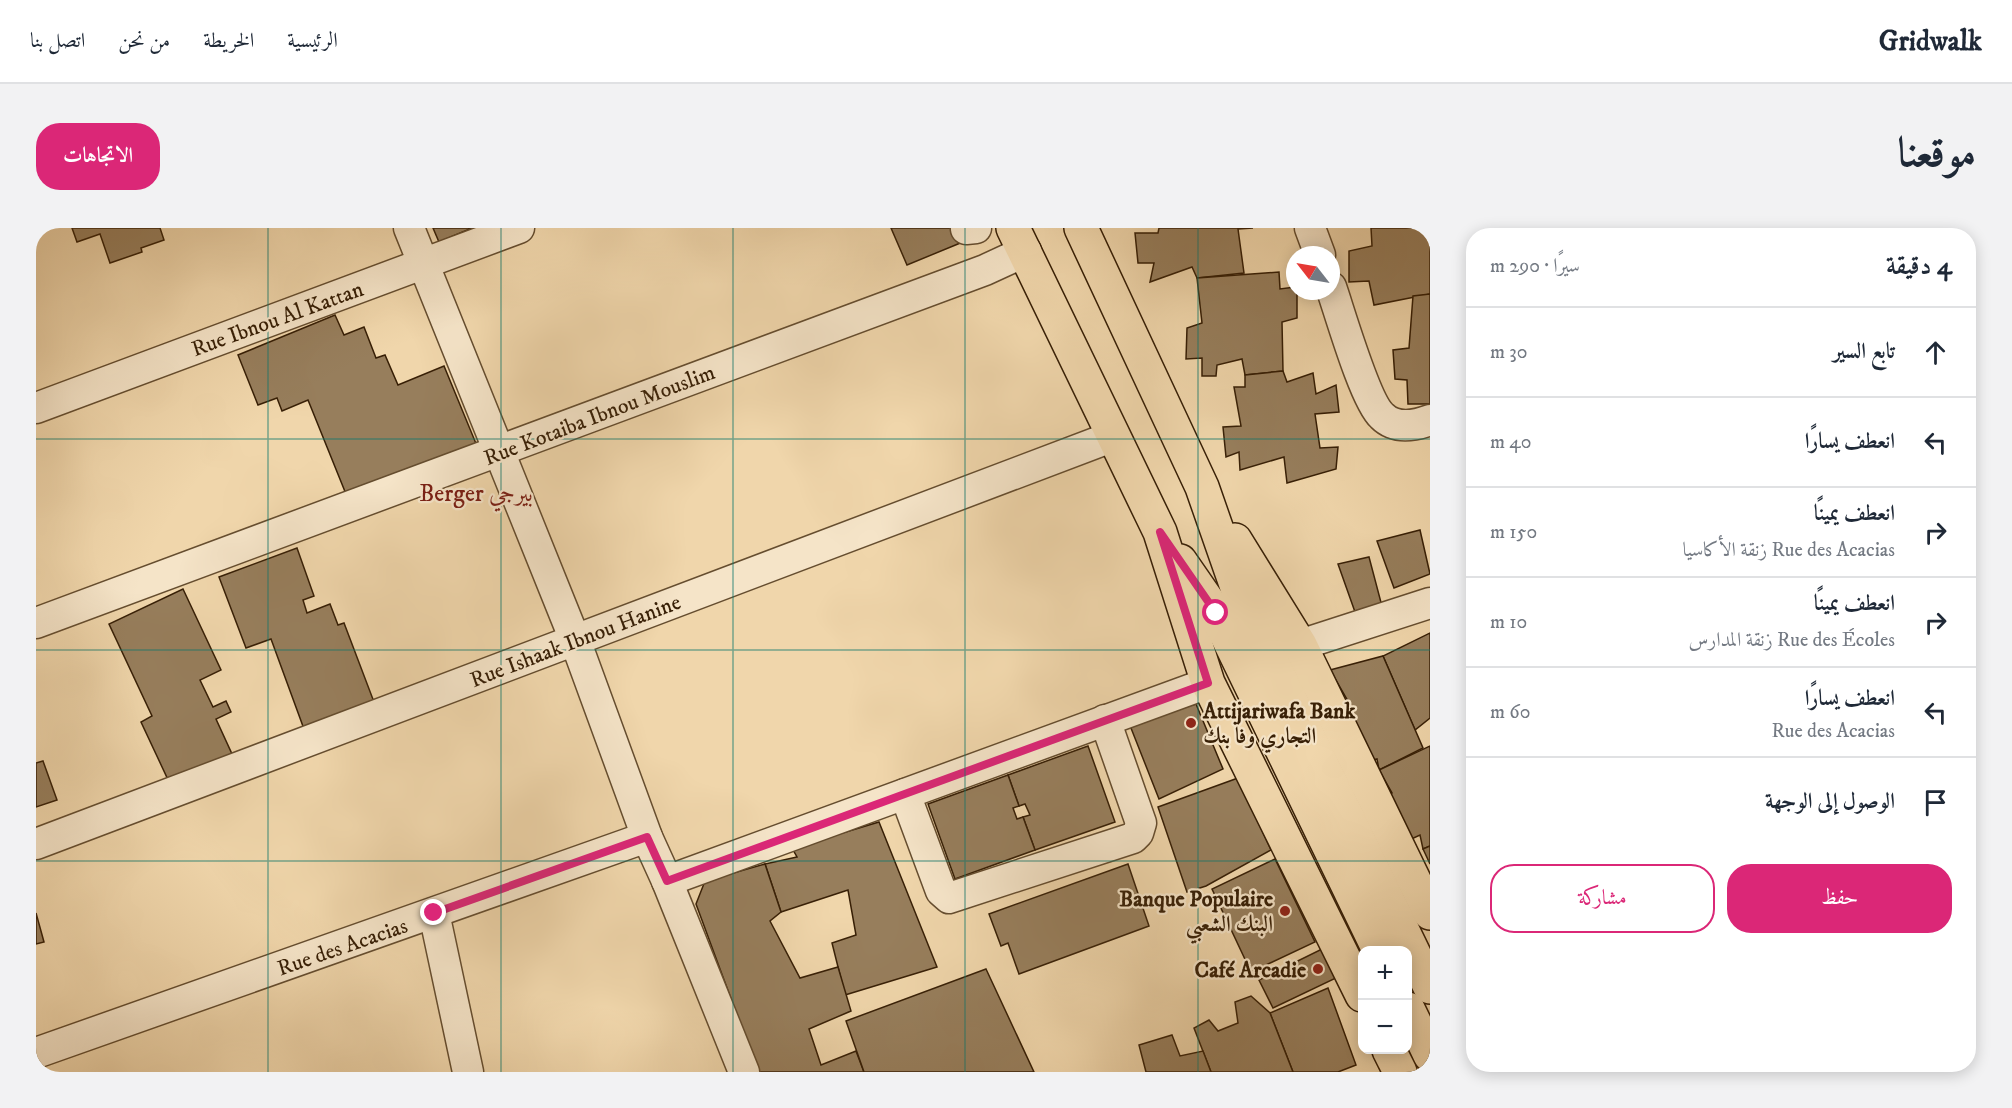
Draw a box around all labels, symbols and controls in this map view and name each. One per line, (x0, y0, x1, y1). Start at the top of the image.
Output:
text: Gridwalk (1879, 24, 1982, 59)
text: اتصل بنا (30, 28, 85, 54)
text: من نحن (118, 28, 170, 54)
text: الخريطة (203, 28, 254, 54)
text: الرئيسية (287, 28, 338, 54)
button: الاتجاهات (36, 123, 160, 190)
text: موقعنا (1898, 128, 1976, 180)
north arrow (1286, 246, 1340, 300)
text: 4 دقيقة (1886, 250, 1952, 283)
text: سيرًا · 290 m (1490, 254, 1580, 279)
street label: Rue Ibnou Al Kattan (188, 276, 368, 363)
icon: ahead (1919, 336, 1952, 369)
text: تابع السير (1833, 338, 1895, 365)
text: 30 m (1490, 340, 1528, 365)
street label: Rue Kotaiba Ibnou Mouslim (480, 359, 719, 472)
icon: left (1919, 426, 1952, 459)
text: انعطف يسارًا (1805, 428, 1895, 455)
text: 40 m (1490, 430, 1532, 455)
district label: Berger بيرجي (419, 479, 533, 512)
text: انعطف يمينًا (1814, 500, 1895, 527)
icon: right (1919, 516, 1952, 549)
text: 150 m (1490, 520, 1537, 545)
text: Rue des Acacias زنقة الأكاسيا (1682, 538, 1895, 563)
street label: Rue Ishaak Ibnou Hanine (466, 589, 685, 694)
text: انعطف يمينًا (1814, 590, 1895, 617)
route start (1202, 599, 1228, 625)
icon: right (1919, 606, 1952, 639)
text: 10 m (1490, 610, 1527, 635)
text: Rue des Écoles زنقة المدارس (1688, 628, 1895, 653)
text: انعطف يسارًا (1805, 685, 1895, 712)
icon: left (1919, 696, 1952, 729)
place label: Attijariwafa Bank التجاري وفا بنك (1202, 698, 1356, 754)
text: 60 m (1490, 700, 1531, 725)
marker: Attijariwafa Bank التجاري وفا بنك (1184, 716, 1198, 730)
text: Rue des Acacias (1771, 719, 1895, 744)
icon: arrive (1919, 786, 1952, 819)
text: الوصول إلى الوجهة (1765, 788, 1895, 815)
button: مشاركة (1490, 864, 1715, 933)
button: حفظ (1727, 864, 1952, 933)
place label: Banque Populaire البنك الشعبي (1119, 886, 1273, 944)
route end (420, 899, 446, 925)
marker: Banque Populaire البنك الشعبي (1278, 904, 1292, 918)
street label: Rue des Acacias (274, 913, 411, 982)
map controls (1358, 946, 1412, 1054)
button: + (1358, 946, 1412, 1000)
place label: Café Arcadie (1195, 957, 1306, 984)
marker: Café Arcadie (1311, 962, 1325, 976)
button: − (1358, 1000, 1412, 1054)

